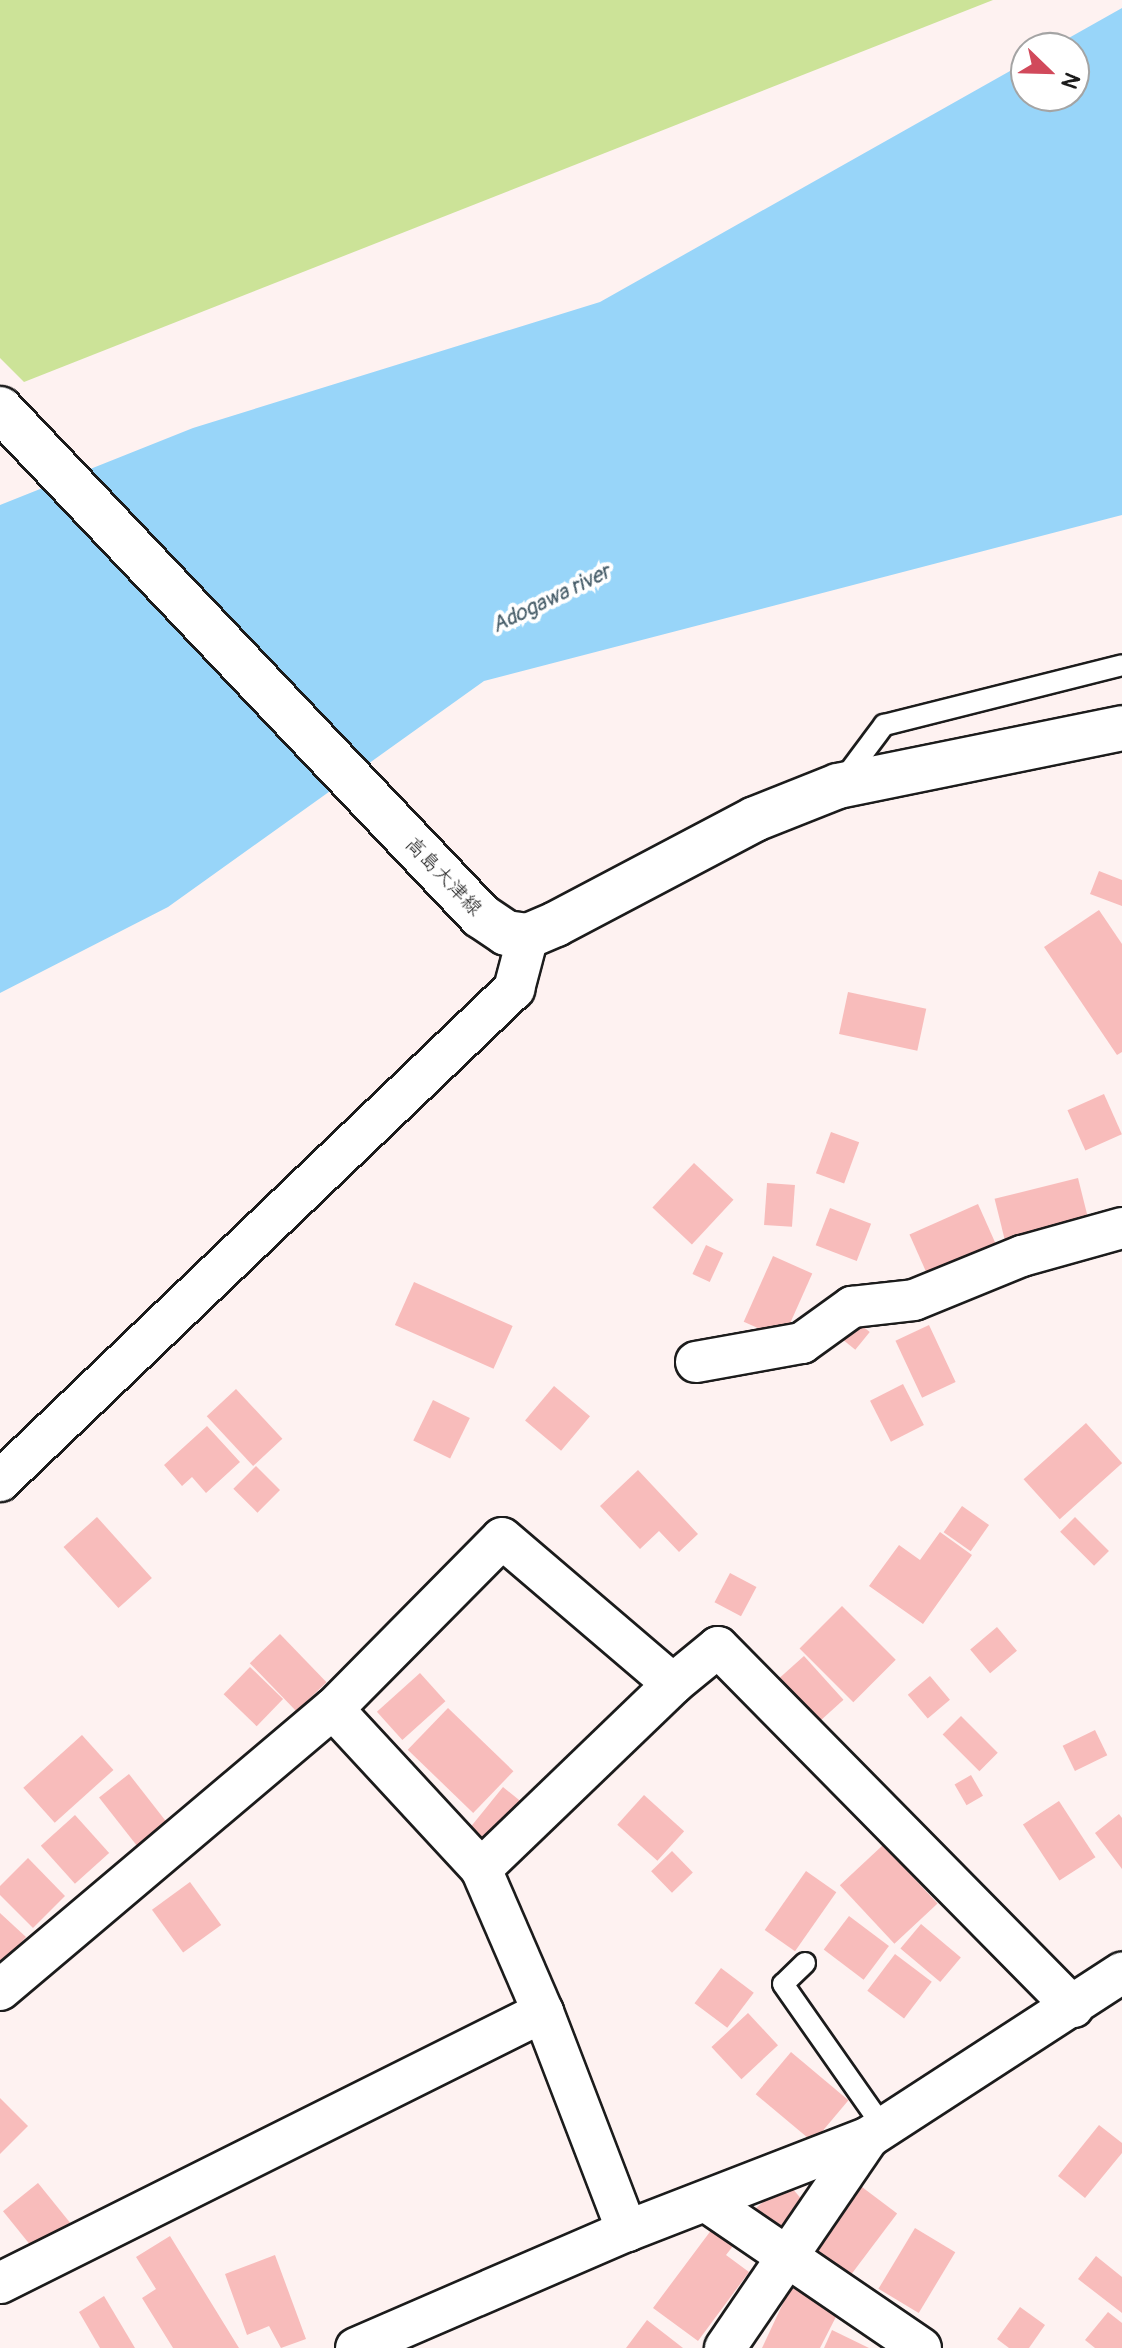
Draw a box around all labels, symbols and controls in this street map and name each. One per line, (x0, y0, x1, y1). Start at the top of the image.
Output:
north arrow (1010, 32, 1090, 112)
text: N (1054, 68, 1086, 93)
water label: Adogawa river (487, 559, 615, 639)
street label: 高島大津線 (401, 832, 487, 920)

